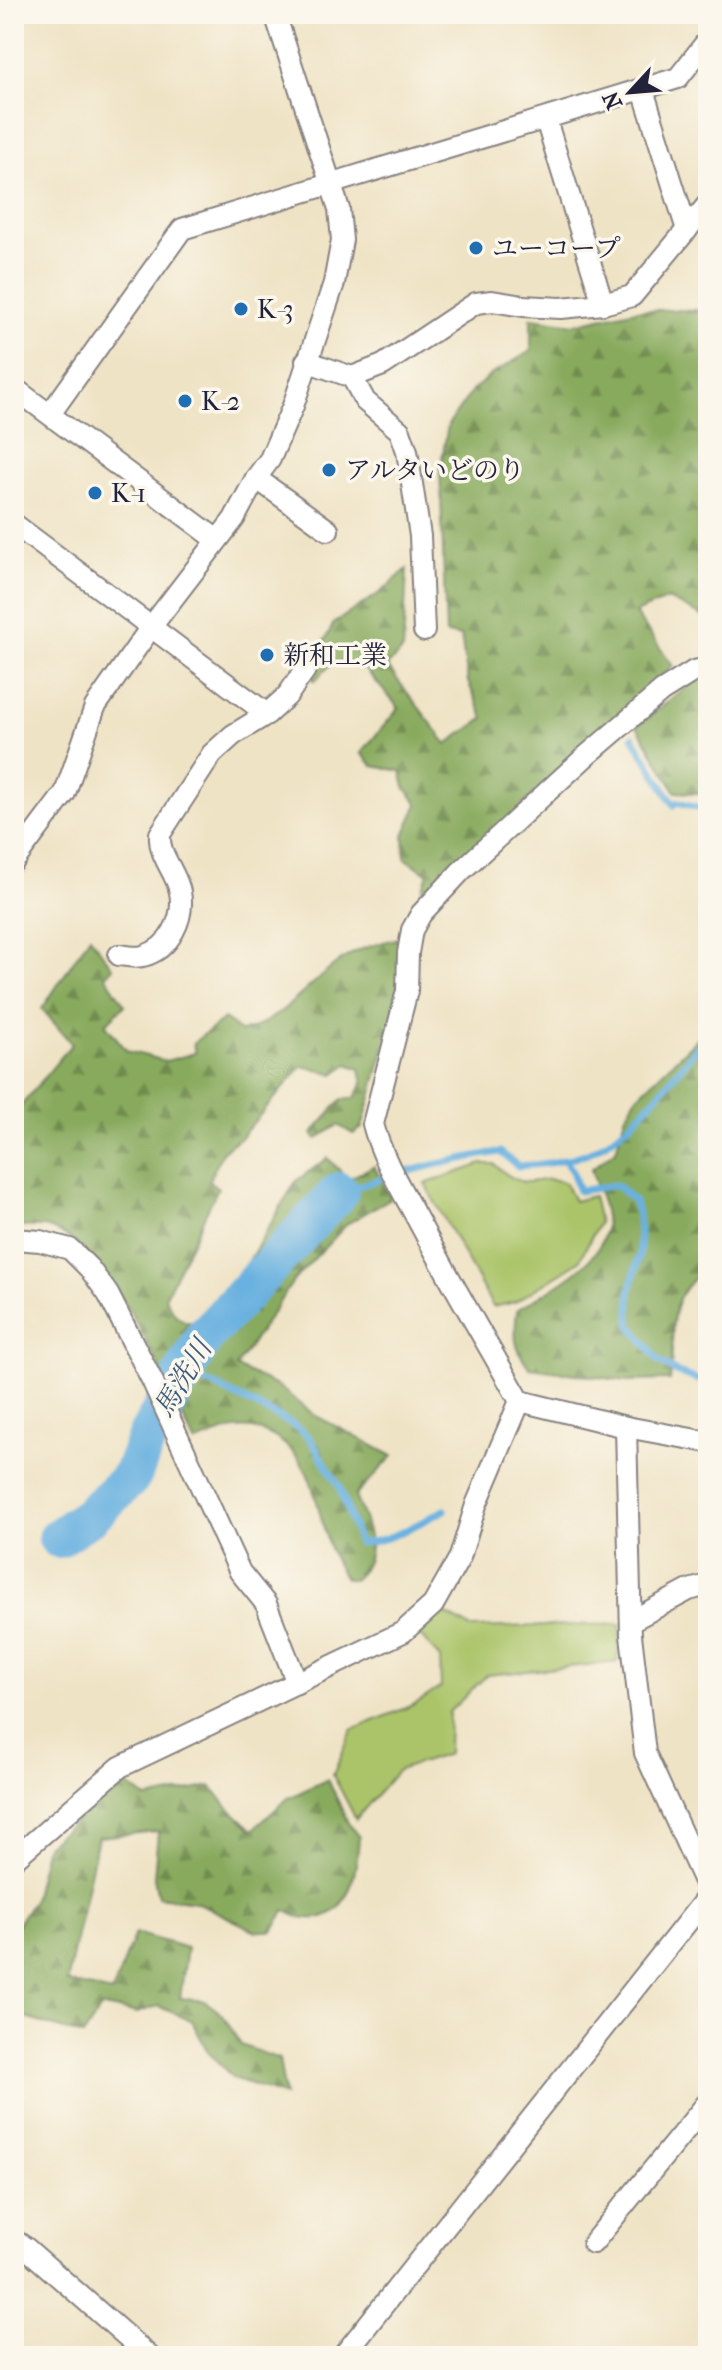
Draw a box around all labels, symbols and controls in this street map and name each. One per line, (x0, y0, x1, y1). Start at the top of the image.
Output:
north arrow (590, 52, 670, 132)
text: N (597, 87, 628, 114)
place label: ユーコープ (492, 233, 621, 264)
marker: ユーコープ (467, 239, 485, 257)
place label: K-3 (257, 294, 293, 325)
marker: K-3 (232, 300, 250, 318)
place label: K-2 (201, 386, 240, 417)
marker: K-2 (176, 392, 194, 410)
place label: アルタいどのり (345, 455, 525, 486)
marker: アルタいどのり (320, 461, 338, 479)
place label: K-1 (111, 478, 146, 509)
marker: K-1 (86, 484, 104, 502)
place label: 新和工業 (283, 640, 387, 671)
marker: 新和工業 (258, 646, 276, 664)
water label: 馬洗川 (147, 1331, 220, 1423)

